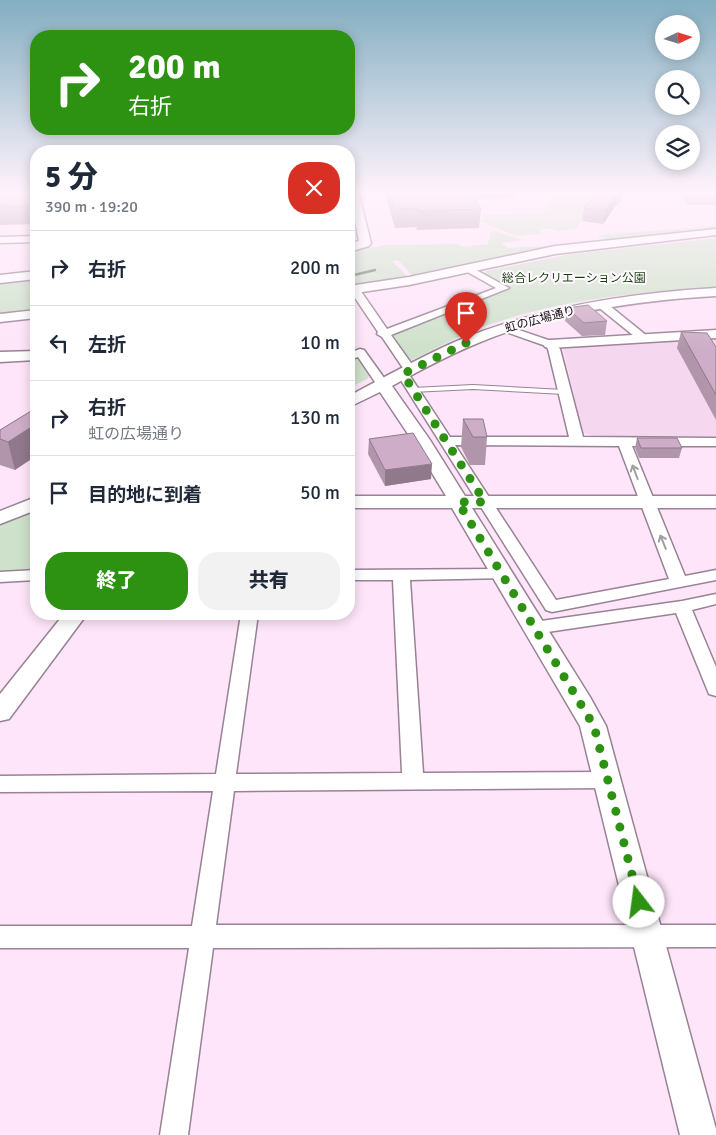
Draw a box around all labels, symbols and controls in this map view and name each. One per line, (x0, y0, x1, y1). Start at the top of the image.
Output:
north arrow (655, 15, 700, 60)
map controls (655, 15, 700, 170)
text: 200 m (128, 45, 221, 88)
icon: right (45, 50, 110, 115)
button: search (655, 70, 700, 115)
text: 右折 (128, 93, 172, 120)
button: layers (655, 125, 700, 170)
text: 5 分 (45, 159, 98, 196)
button: close (288, 162, 340, 214)
text: 390 m · 19:20 (45, 197, 138, 217)
icon: right (45, 254, 73, 282)
text: 200 m (290, 256, 340, 280)
text: 右折 (88, 258, 126, 282)
park label: 総合レクリエーション公園 (502, 271, 646, 286)
pin (445, 292, 487, 343)
icon: arrive (452, 299, 480, 327)
street label: 虹の広場通り (503, 303, 577, 336)
icon: left (45, 329, 73, 357)
text: 10 m (300, 331, 340, 355)
text: 左折 (88, 333, 126, 357)
text: 右折 (88, 396, 126, 420)
icon: right (45, 404, 73, 432)
text: 130 m (290, 406, 340, 430)
text: 虹の広場通り (88, 424, 184, 444)
one-way arrow (630, 465, 640, 480)
icon: arrive (45, 479, 73, 507)
text: 50 m (300, 481, 340, 505)
text: 目的地に到着 (88, 483, 202, 507)
one-way arrow (658, 535, 668, 550)
button: 終了 (45, 552, 188, 610)
button: 共有 (198, 552, 340, 610)
position arrow (612, 875, 664, 927)

